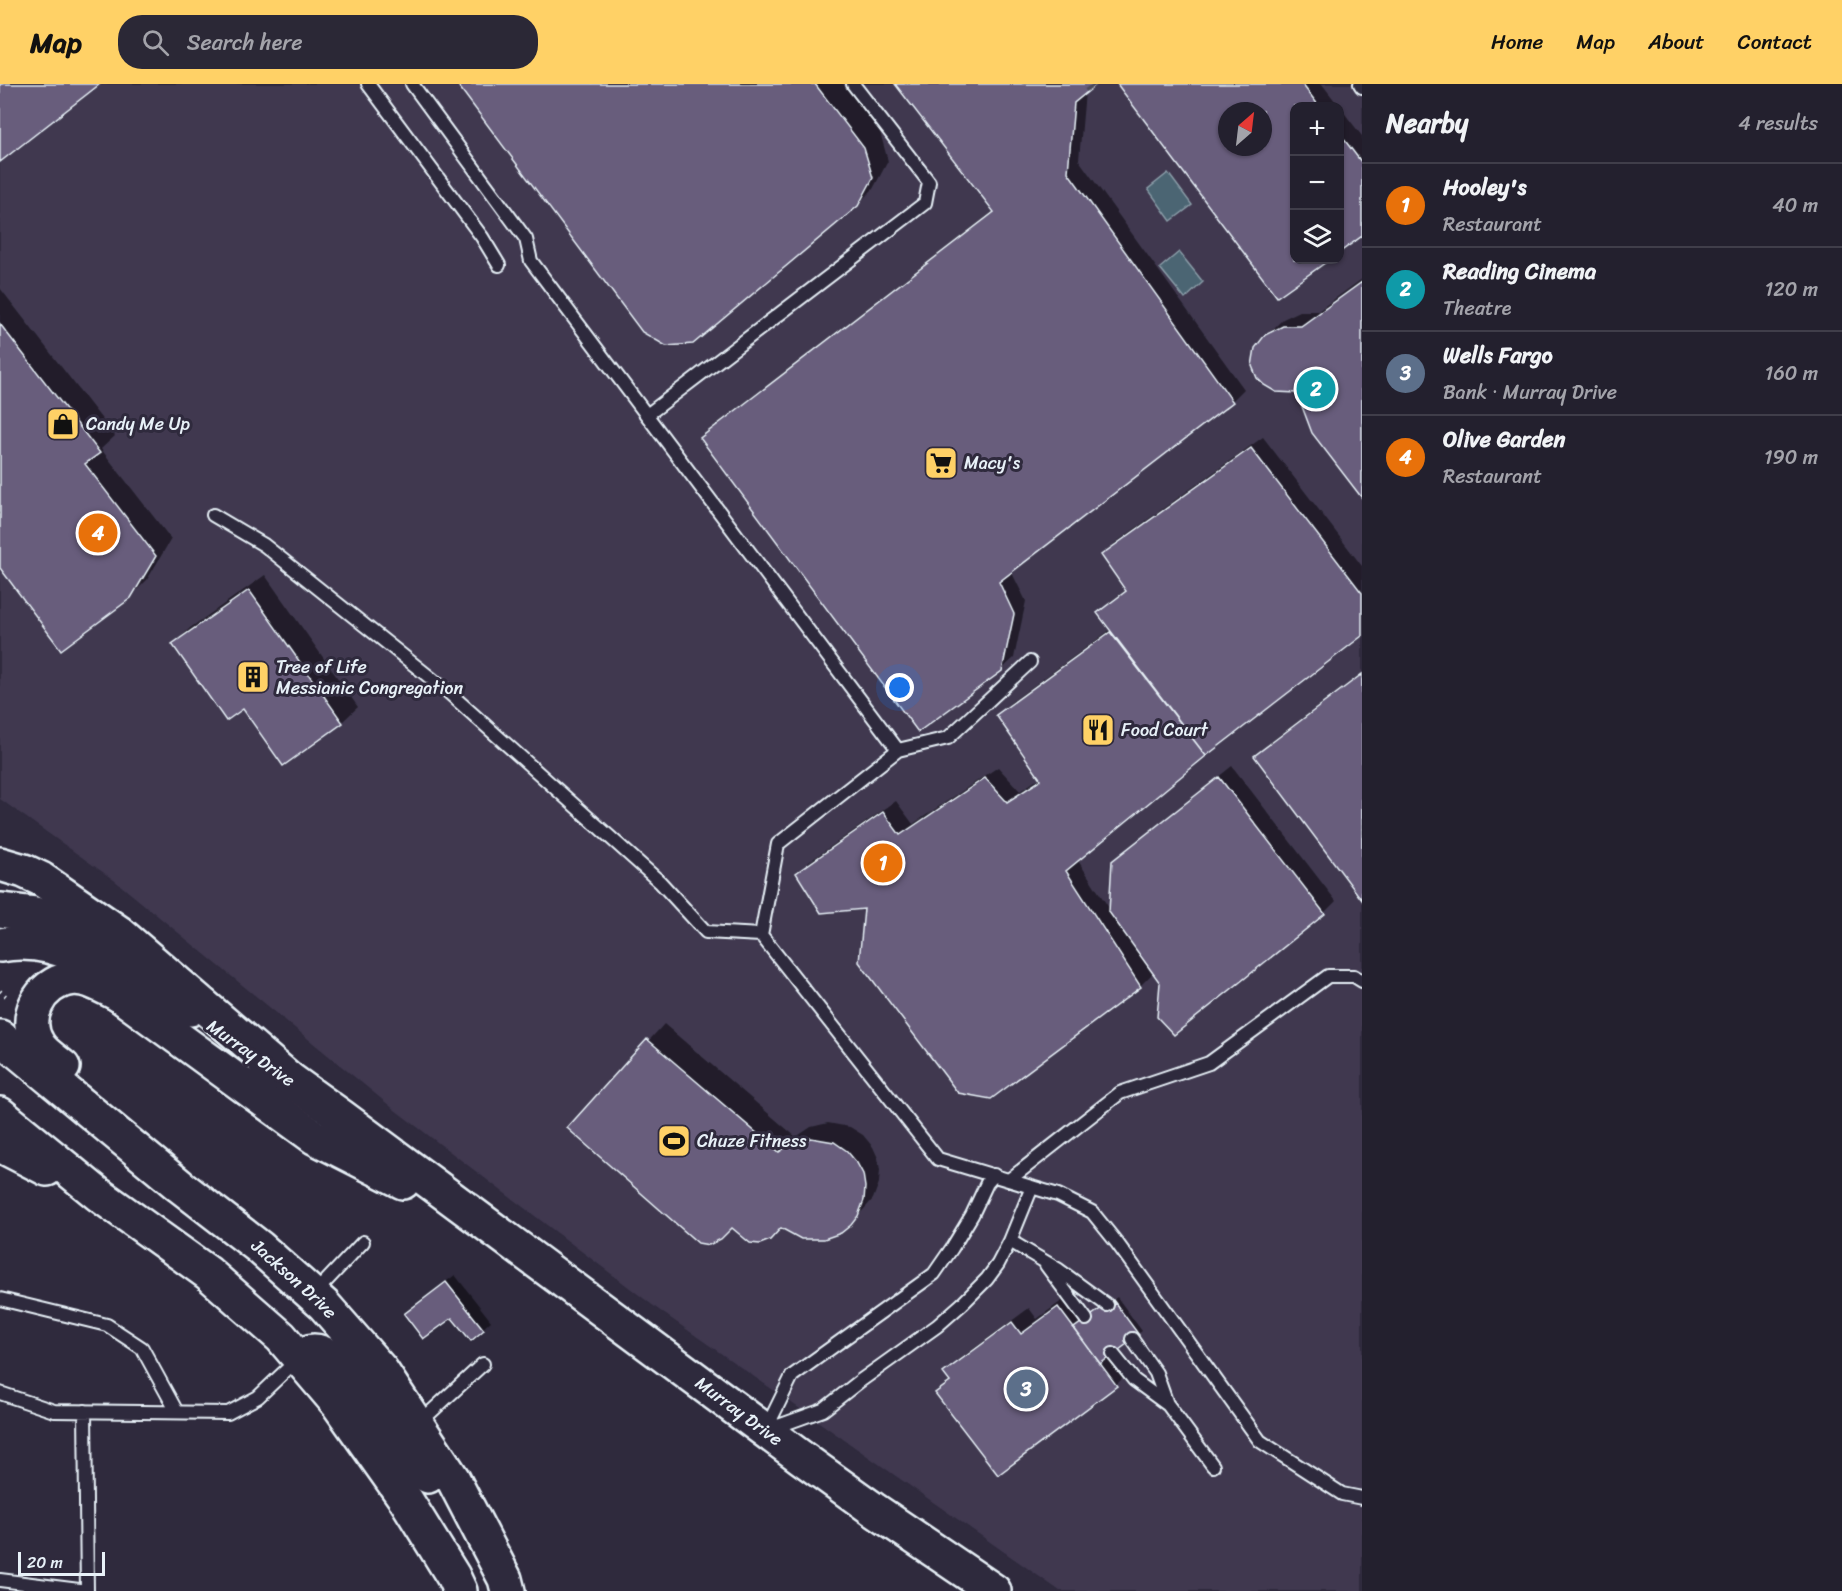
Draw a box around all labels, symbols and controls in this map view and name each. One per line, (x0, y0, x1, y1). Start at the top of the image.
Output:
search box (118, 15, 538, 69)
text: Map (30, 18, 82, 67)
text: Search here (187, 23, 303, 62)
text: Home (1491, 23, 1543, 61)
text: Map (1576, 23, 1615, 61)
text: About (1648, 23, 1705, 61)
text: Contact (1738, 23, 1812, 61)
icon: search (139, 26, 172, 59)
text: Nearby (1386, 100, 1468, 146)
north arrow (1218, 102, 1272, 156)
map controls (1290, 102, 1344, 264)
button: + (1290, 102, 1344, 156)
text: 4 results (1738, 106, 1818, 141)
button: − (1290, 156, 1344, 210)
text: Hooley's (1443, 168, 1527, 207)
text: 1 (1401, 188, 1410, 223)
text: 40 m (1772, 188, 1818, 223)
text: Restaurant (1443, 207, 1542, 242)
button: layers (1290, 210, 1344, 264)
text: Reading Cinema (1443, 252, 1596, 291)
text: 2 (1400, 272, 1411, 307)
text: 120 m (1765, 272, 1818, 307)
text: Theatre (1443, 291, 1512, 326)
text: Wells Fargo (1443, 336, 1553, 375)
text: 3 (1400, 356, 1411, 391)
text: 160 m (1765, 356, 1818, 391)
pin: 2 (1296, 366, 1336, 412)
text: Bank · Murray Drive (1443, 375, 1617, 410)
shop icon: Candy Me Up (45, 406, 81, 442)
place label: Candy Me Up (86, 408, 191, 440)
text: Olive Garden (1443, 420, 1565, 459)
text: 4 (1399, 440, 1412, 475)
text: 190 m (1764, 440, 1818, 475)
supermarket icon: Macy's (923, 445, 959, 481)
place label: Macy's (964, 447, 1021, 479)
text: Restaurant (1443, 459, 1542, 494)
pin: 4 (78, 510, 118, 556)
place label: Tree of Life Messianic Congregation (276, 651, 463, 704)
building icon: Tree of Life Messianic Congregation (235, 659, 271, 695)
your location (885, 673, 914, 702)
restaurant icon: Food Court (1080, 712, 1116, 748)
place label: Food Court (1121, 714, 1208, 746)
pin: 1 (864, 840, 902, 886)
street label: Murray Drive (200, 1010, 302, 1096)
sports icon: Chuze Fitness (656, 1123, 692, 1159)
place label: Chuze Fitness (697, 1125, 807, 1157)
street label: Jackson Drive (243, 1230, 345, 1326)
pin: 3 (1006, 1366, 1046, 1412)
street label: Murray Drive (688, 1368, 790, 1455)
text: 20 m (27, 1548, 63, 1577)
scale bar (18, 1549, 105, 1576)

